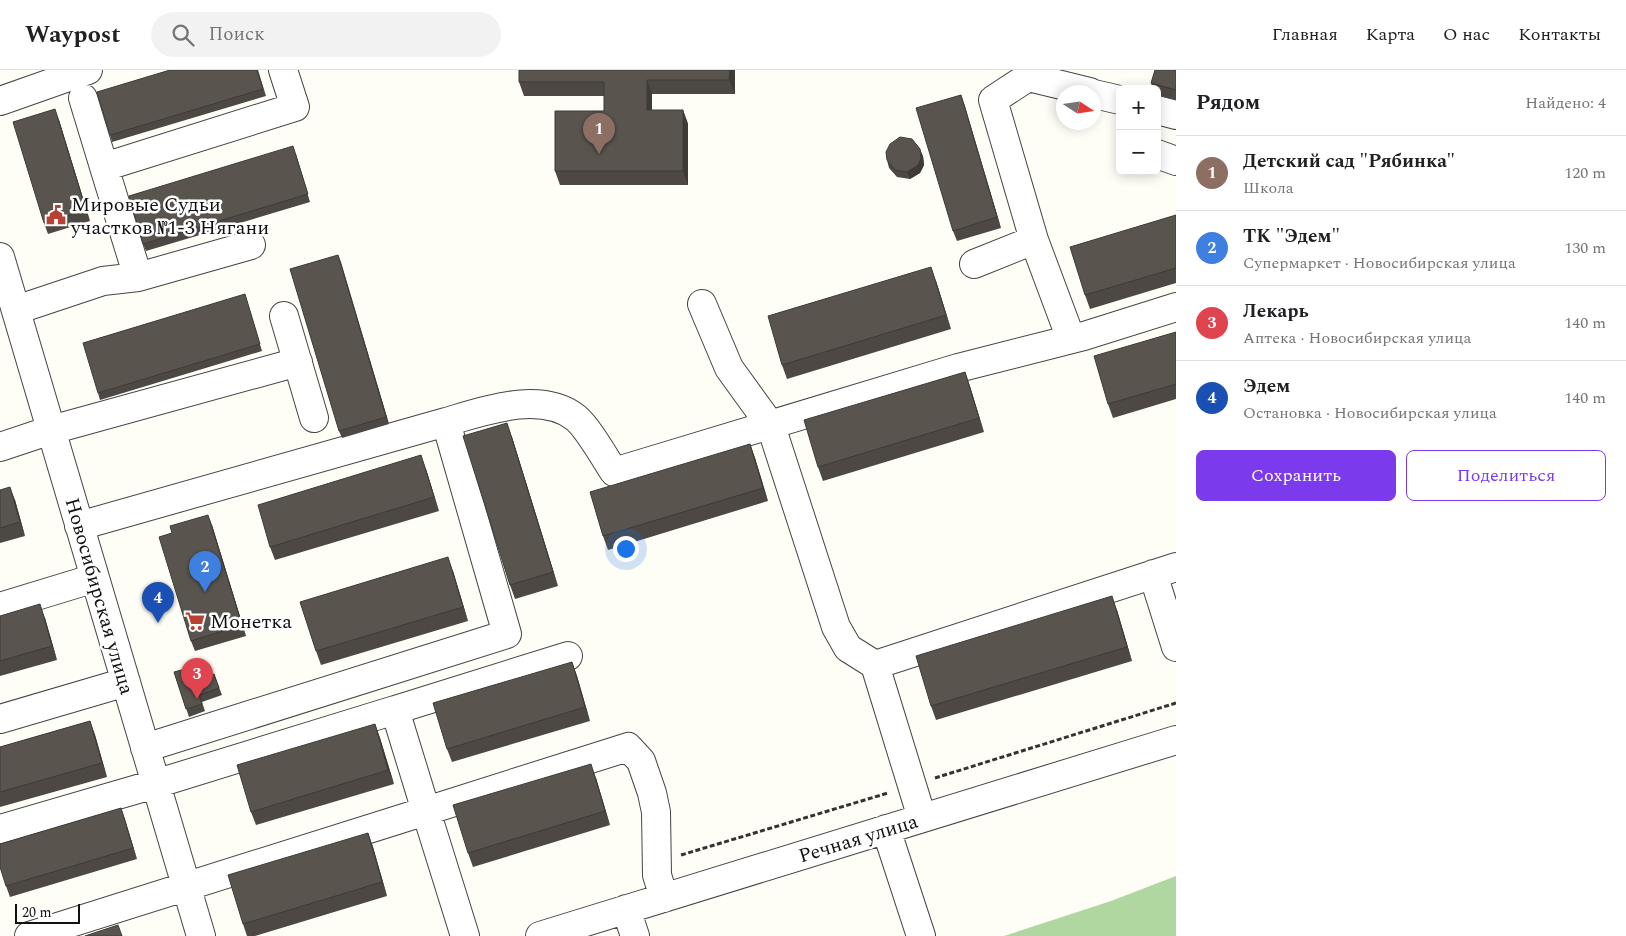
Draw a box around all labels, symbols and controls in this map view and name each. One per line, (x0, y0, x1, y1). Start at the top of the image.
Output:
search box (151, 12, 501, 57)
text: Waypost (25, 17, 121, 53)
text: Поиск (209, 20, 265, 49)
icon: search (169, 21, 197, 49)
text: Главная (1272, 21, 1338, 48)
text: Карта (1366, 21, 1415, 48)
text: О нас (1443, 21, 1490, 48)
text: Контакты (1518, 21, 1601, 48)
north arrow (1056, 85, 1101, 130)
map controls (1116, 85, 1161, 175)
button: + (1116, 85, 1161, 130)
text: Рядом (1196, 87, 1260, 119)
text: Найдено: 4 (1525, 91, 1606, 115)
pin: 1 (583, 113, 615, 154)
button: − (1116, 130, 1161, 175)
text: Детский сад "Рябинка" (1243, 147, 1455, 176)
text: 1 (1208, 161, 1216, 185)
text: 120 m (1564, 161, 1606, 185)
text: Школа (1243, 176, 1294, 200)
place label: Мировые Судьи участков №1-3 Нягани (70, 190, 269, 243)
public building icon: Мировые Судьи участков №1-3 Нягани (45, 204, 67, 226)
text: ТК "Эдем" (1243, 222, 1340, 251)
text: 2 (1208, 236, 1216, 260)
text: 130 m (1564, 236, 1606, 260)
text: Супермаркет · Новосибирская улица (1243, 251, 1516, 275)
text: Лекарь (1243, 297, 1309, 326)
text: 3 (1208, 311, 1216, 335)
text: 140 m (1564, 311, 1606, 335)
text: Аптека · Новосибирская улица (1243, 326, 1471, 350)
text: Эдем (1243, 372, 1290, 401)
text: 4 (1208, 386, 1216, 410)
text: 140 m (1564, 386, 1606, 410)
text: Остановка · Новосибирская улица (1243, 401, 1497, 425)
button: Сохранить (1196, 450, 1396, 501)
button: Поделиться (1406, 450, 1606, 501)
street label: Новосибирская улица (57, 494, 142, 698)
your location (613, 536, 639, 562)
pin: 2 (189, 551, 221, 592)
pin: 4 (142, 582, 174, 623)
place label: Монетка (210, 607, 292, 637)
supermarket icon: Монетка (184, 610, 206, 632)
pin: 3 (181, 658, 213, 699)
street label: Речная улица (795, 806, 922, 871)
scale bar (15, 901, 80, 924)
text: 20 m (22, 902, 52, 923)

